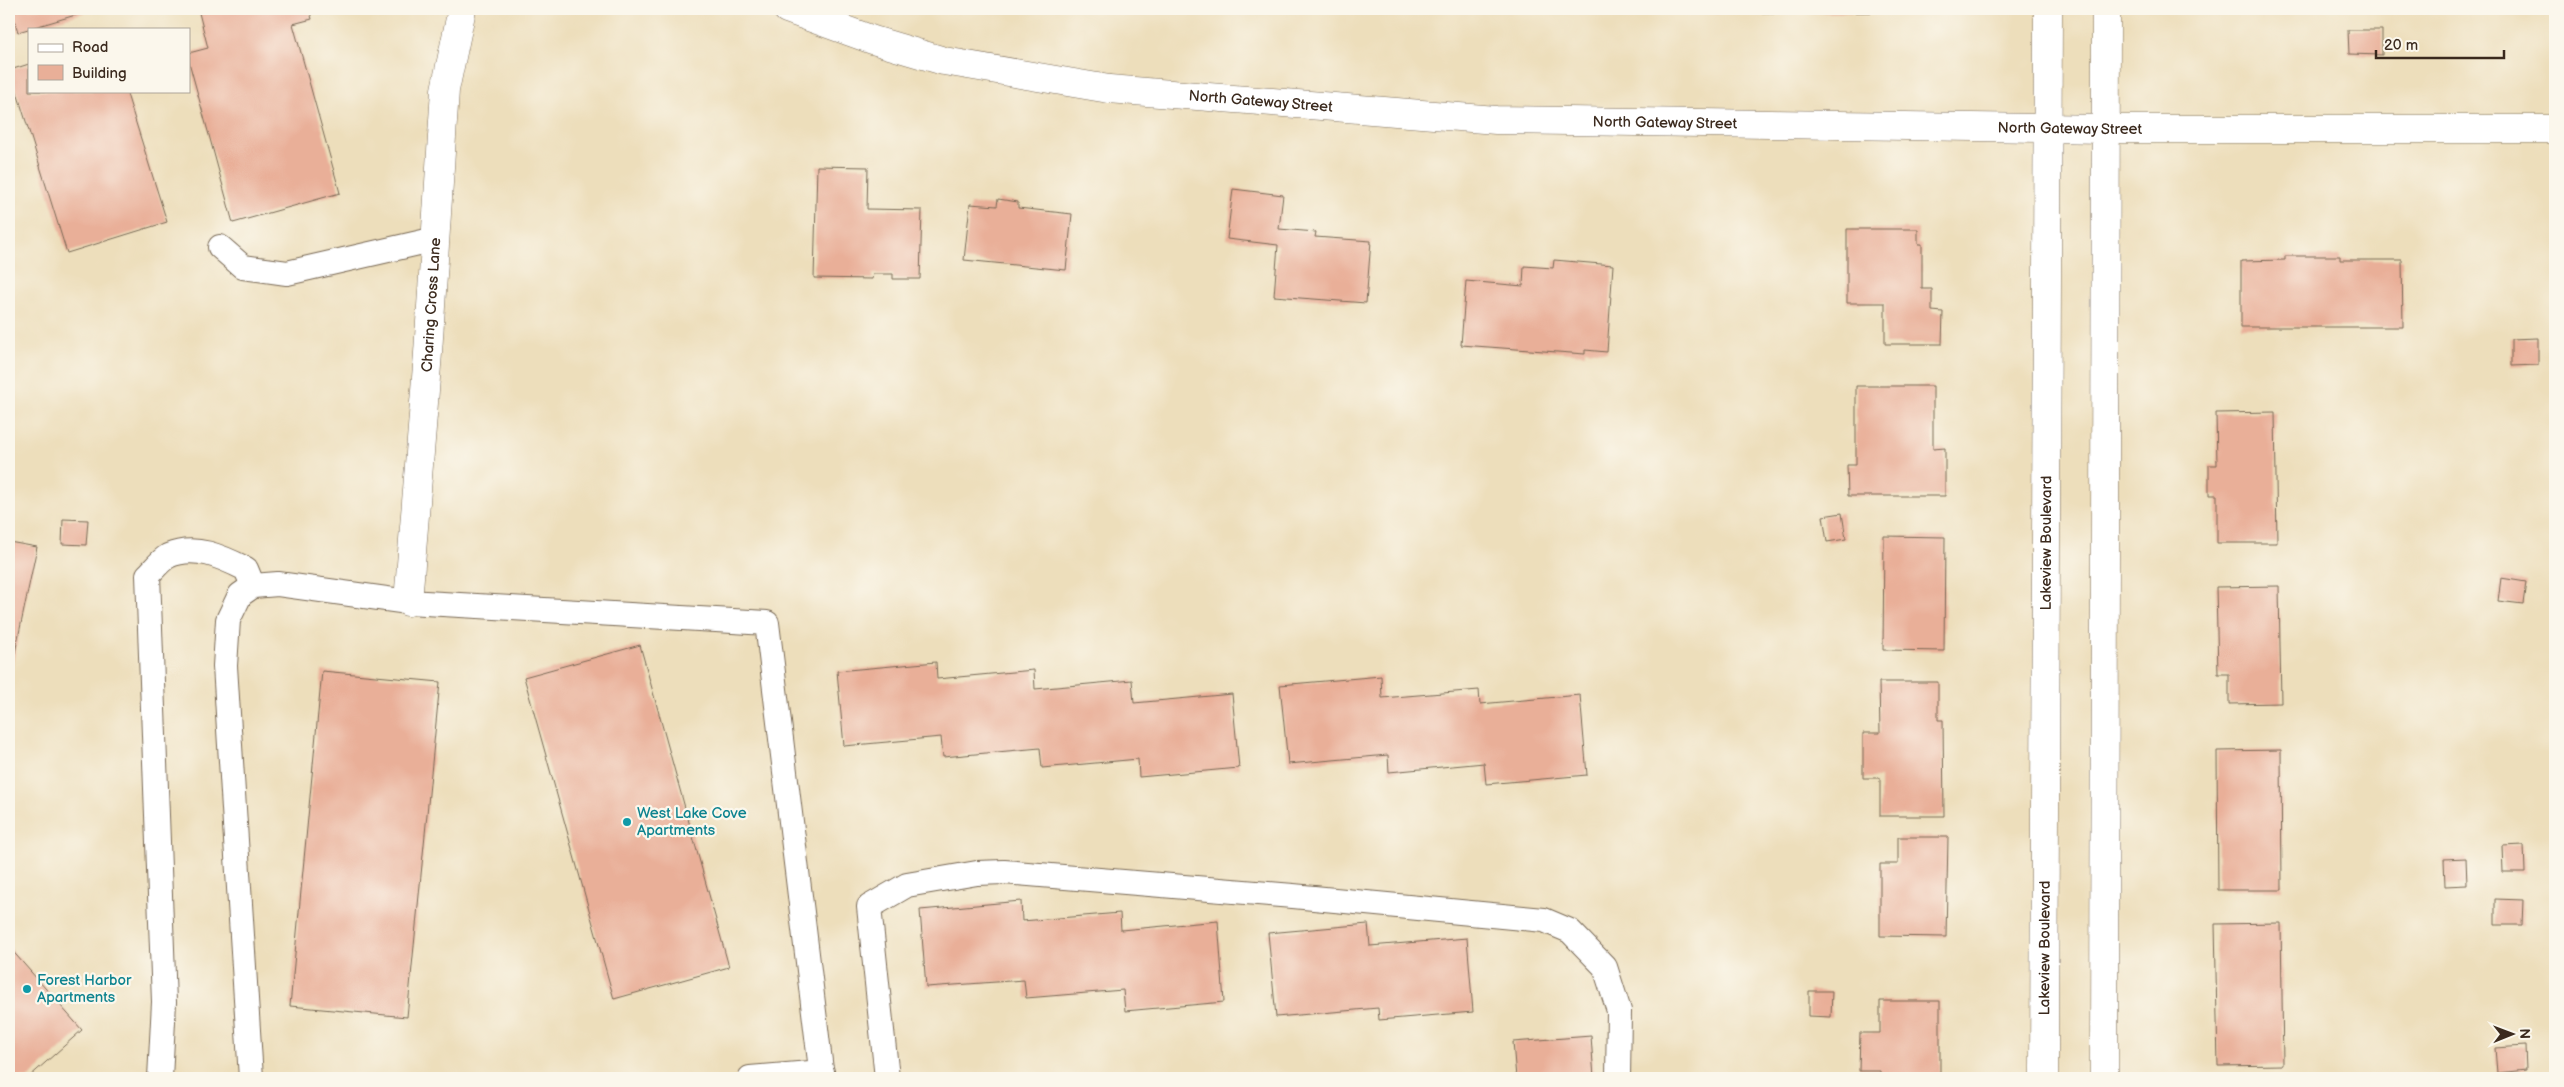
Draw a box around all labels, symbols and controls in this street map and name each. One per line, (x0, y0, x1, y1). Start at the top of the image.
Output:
legend (28, 28, 190, 92)
scale bar (2376, 28, 2504, 60)
text: 20 m (2384, 36, 2418, 55)
text: Road (72, 38, 108, 57)
text: Building (72, 64, 127, 83)
street label: North Gateway Street (1188, 86, 1334, 116)
street label: North Gateway Street (1593, 112, 1738, 133)
street label: North Gateway Street (1998, 118, 2143, 139)
street label: Charing Cross Lane (417, 237, 445, 373)
street label: Lakeview Boulevard (2036, 476, 2056, 610)
place label: West Lake Cove Apartments (637, 804, 747, 840)
marker: West Lake Cove Apartments (621, 816, 633, 828)
street label: Lakeview Boulevard (2035, 881, 2054, 1015)
place label: Forest Harbor Apartments (37, 971, 132, 1007)
marker: Forest Harbor Apartments (21, 983, 33, 995)
north arrow (2486, 1010, 2536, 1060)
text: N (2516, 1028, 2533, 1039)

